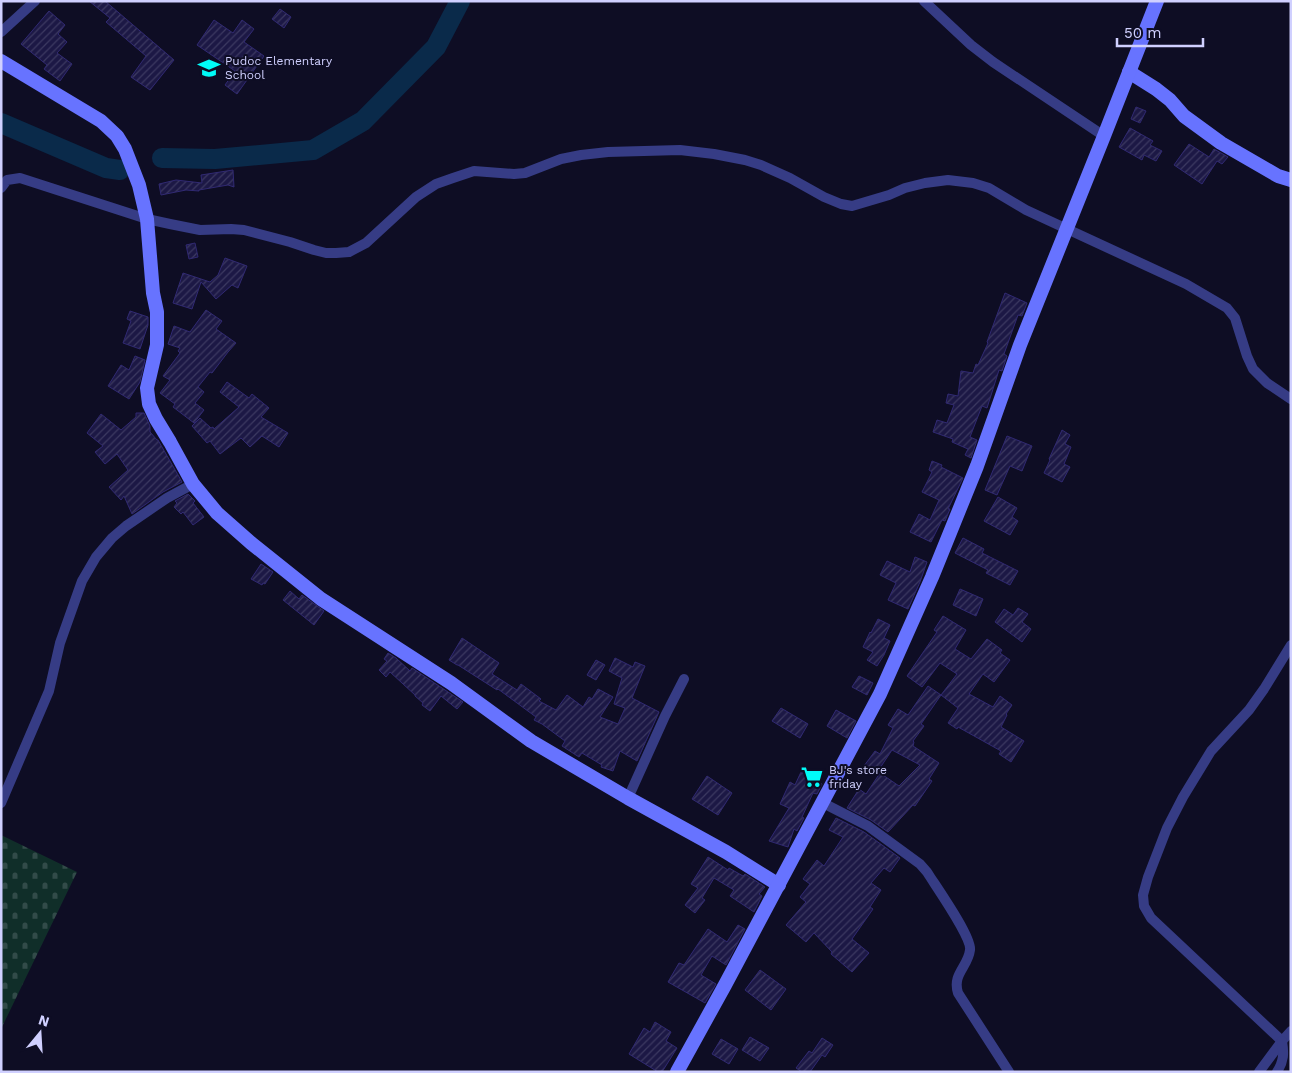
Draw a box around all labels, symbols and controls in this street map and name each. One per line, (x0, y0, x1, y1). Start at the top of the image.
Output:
scale bar (1117, 15, 1203, 47)
text: 50 m (1124, 24, 1161, 42)
place label: Pudoc Elementary School (225, 54, 333, 82)
school or university icon: Pudoc Elementary School (196, 55, 222, 81)
place label: BJ's store friday (829, 763, 887, 791)
supermarket icon: BJ's store friday (799, 764, 825, 790)
north arrow (15, 1008, 65, 1058)
text: N (37, 1011, 51, 1030)

